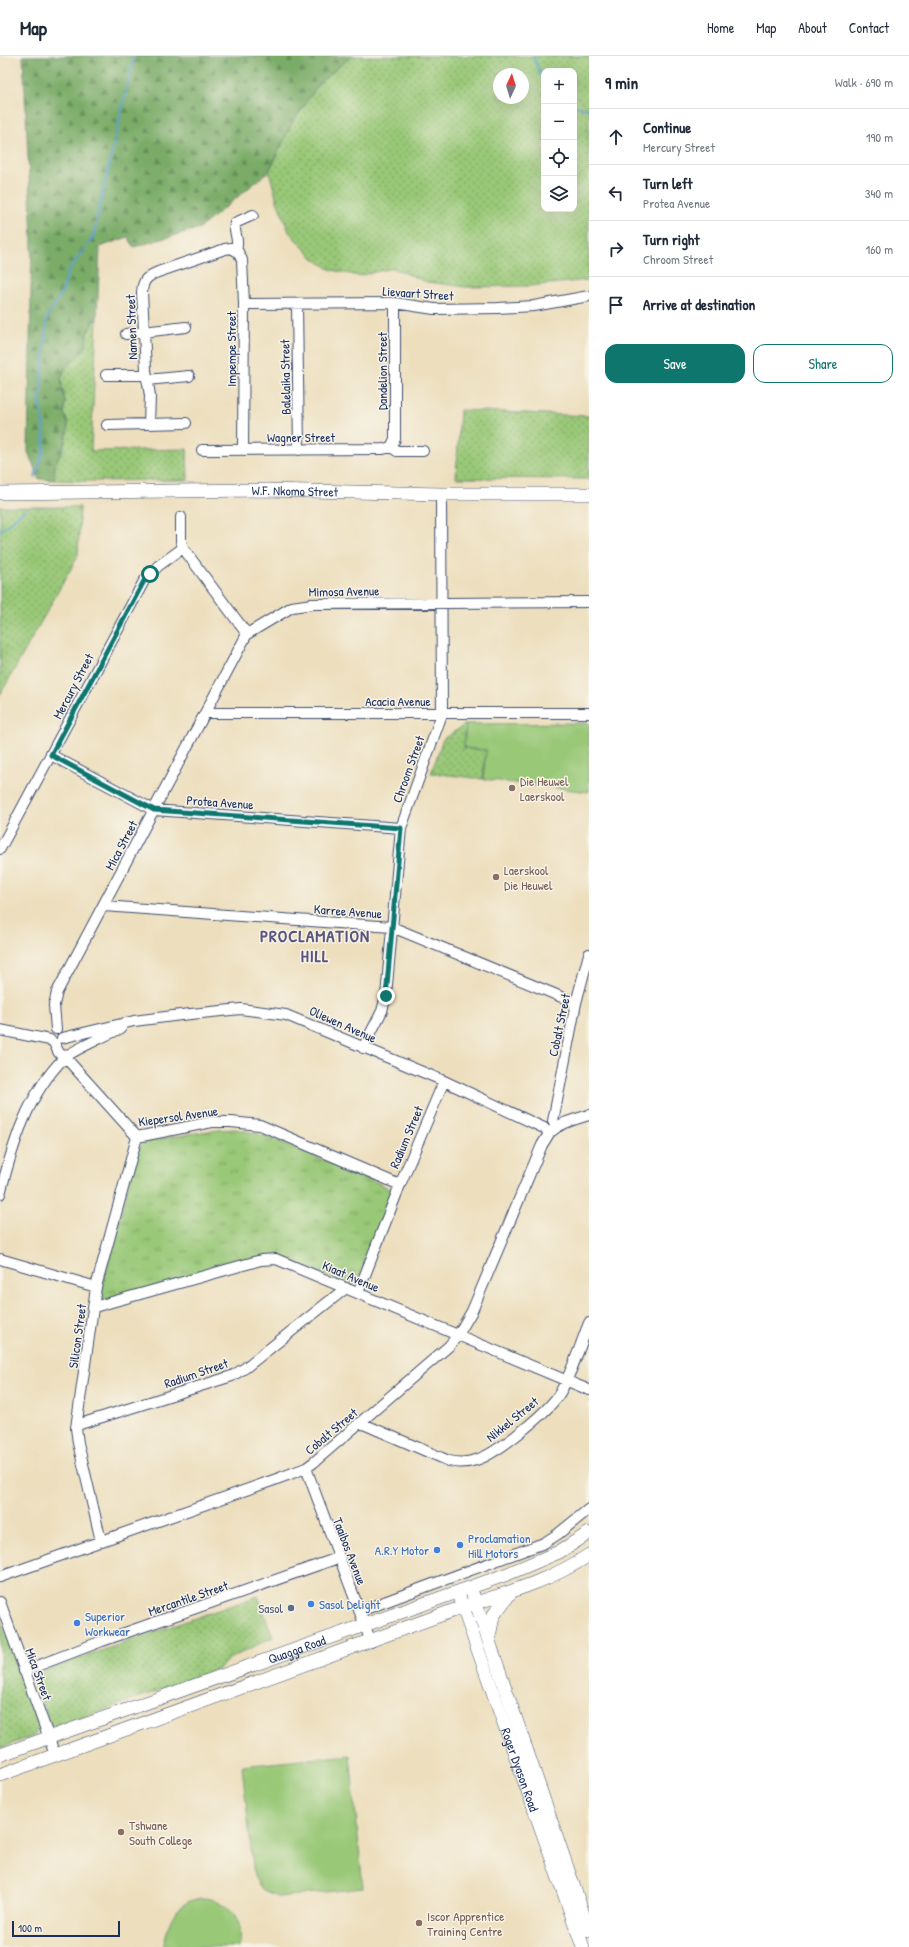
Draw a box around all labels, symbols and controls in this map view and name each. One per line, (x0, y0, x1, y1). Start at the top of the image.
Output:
text: Map (20, 15, 47, 41)
text: Home (707, 18, 734, 37)
text: Map (756, 18, 776, 37)
text: About (798, 18, 827, 37)
text: Contact (849, 18, 889, 37)
north arrow (493, 68, 529, 104)
map controls (541, 68, 577, 212)
button: + (541, 68, 577, 104)
text: 9 min (605, 71, 638, 94)
text: Walk · 690 m (835, 73, 893, 91)
button: − (541, 104, 577, 140)
text: Continue (643, 117, 691, 138)
icon: ahead (605, 126, 627, 148)
text: 190 m (866, 128, 893, 146)
text: Mercury Street (643, 138, 715, 156)
button: locate (541, 140, 577, 176)
text: Turn left (643, 173, 693, 194)
button: layers (541, 176, 577, 212)
icon: left (605, 182, 627, 204)
text: 340 m (865, 184, 893, 202)
text: Protea Avenue (643, 194, 710, 212)
text: Turn right (643, 229, 699, 250)
icon: right (605, 238, 627, 260)
text: 160 m (865, 240, 893, 258)
text: Chroom Street (643, 250, 713, 268)
street label: Lievaart Street (382, 282, 455, 304)
street label: Namen Street (121, 294, 141, 360)
icon: arrive (605, 294, 627, 316)
text: Arrive at destination (643, 294, 755, 315)
street label: Impempe Street (222, 311, 240, 387)
street label: Dandelion Street (373, 331, 391, 410)
street label: Balelaika Street (275, 339, 295, 415)
button: Save (605, 344, 745, 383)
button: Share (753, 344, 893, 383)
street label: Wagner Street (267, 428, 336, 446)
street label: W.F. Nkomo Street (252, 481, 339, 501)
route start (141, 565, 159, 583)
street label: Mimosa Avenue (308, 581, 380, 601)
street label: Mercury Street (48, 650, 98, 722)
street label: Acacia Avenue (365, 692, 431, 710)
street label: Chroom Street (388, 732, 429, 805)
place label: Die Heuwel Laerskool (520, 772, 569, 805)
marker: Die Heuwel Laerskool (507, 783, 517, 793)
street label: Protea Avenue (186, 791, 254, 813)
street label: Mica Street (100, 816, 142, 873)
place label: Laerskool Die Heuwel (504, 861, 553, 894)
marker: Laerskool Die Heuwel (491, 872, 501, 882)
street label: Karree Avenue (313, 900, 383, 922)
district label: PROCLAMATION HILL (260, 924, 370, 967)
route end (377, 987, 395, 1005)
street label: Cobalt Street (544, 991, 575, 1058)
street label: Oliewen Avenue (307, 1001, 379, 1047)
street label: Kiepersol Avenue (137, 1102, 219, 1130)
street label: Radium Street (385, 1102, 427, 1171)
street label: Kiaat Avenue (320, 1256, 382, 1296)
street label: Silicon Street (64, 1302, 90, 1369)
street label: Radium Street (162, 1354, 231, 1392)
street label: Nikkel Street (482, 1392, 542, 1446)
street label: Cobalt Street (301, 1403, 362, 1458)
street label: Taaibos Avenue (329, 1515, 371, 1587)
place label: Proclamation Hill Motors (468, 1529, 531, 1562)
marker: Proclamation Hill Motors (455, 1540, 465, 1550)
place label: A.R.Y Motor (375, 1541, 429, 1559)
marker: A.R.Y Motor (432, 1545, 442, 1555)
street label: Mercantile Street (146, 1576, 231, 1620)
place label: Sasol Delight (319, 1595, 381, 1613)
place label: Sasol (258, 1599, 284, 1617)
marker: Sasol Delight (306, 1599, 316, 1609)
marker: Sasol (286, 1603, 296, 1613)
place label: Superior Workwear (85, 1607, 130, 1640)
marker: Superior Workwear (72, 1618, 82, 1628)
street label: Quagga Road (265, 1631, 328, 1668)
street label: Mica Street (21, 1646, 57, 1703)
street label: Roger Dyason Road (497, 1725, 543, 1814)
place label: Tshwane South College (129, 1816, 192, 1849)
marker: Tshwane South College (116, 1827, 126, 1837)
place label: Iscor Apprentice Training Centre (427, 1907, 504, 1940)
marker: Iscor Apprentice Training Centre (414, 1918, 424, 1928)
scale bar (12, 1919, 120, 1938)
text: 100 m (18, 1921, 42, 1935)

